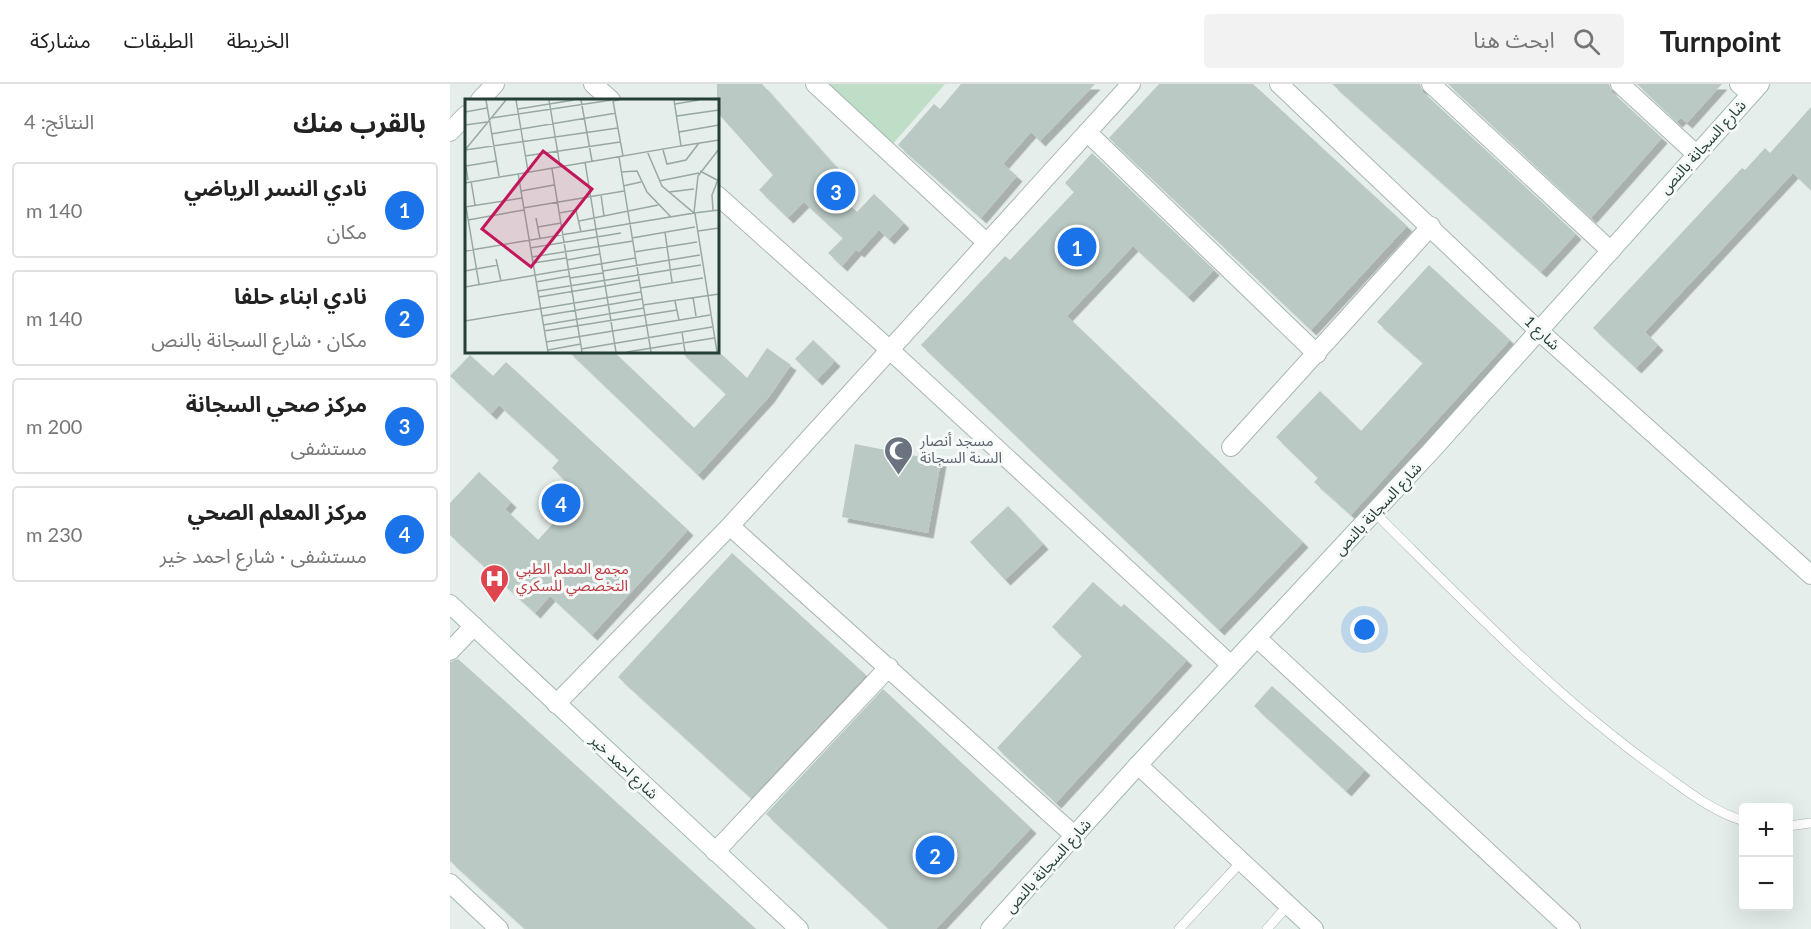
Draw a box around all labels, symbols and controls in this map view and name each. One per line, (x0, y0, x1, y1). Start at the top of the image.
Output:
search box (1204, 14, 1624, 68)
text: Turnpoint (1660, 24, 1781, 58)
icon: search (1570, 25, 1603, 58)
text: ابحث هنا (1473, 26, 1555, 53)
text: مشاركة (30, 27, 91, 52)
text: الطبقات (124, 27, 194, 52)
text: الخريطة (227, 27, 290, 52)
street label: شارع السجانة بالنص (1655, 96, 1752, 200)
inset map (465, 99, 718, 352)
text: بالقرب منك (293, 106, 426, 138)
text: النتائج: 4 (24, 109, 94, 133)
pin: 3 (816, 168, 856, 214)
text: نادي النسر الرياضي (184, 174, 367, 201)
text: 140 m (26, 198, 82, 222)
text: 1 (399, 198, 410, 222)
text: مكان (327, 219, 367, 243)
pin: 1 (1058, 224, 1096, 270)
text: نادي ابناء حلفا (234, 282, 367, 309)
text: 140 m (26, 306, 82, 330)
text: 2 (399, 306, 410, 330)
street label: شارع 1 (1519, 311, 1564, 356)
text: مكان · شارع السجانة بالنص (151, 327, 367, 351)
text: مركز صحي السجانة (186, 390, 367, 417)
text: 200 m (26, 414, 82, 438)
text: 3 (399, 414, 410, 438)
place label: مسجد أنصار السنة السجانة (919, 431, 1002, 466)
mosque icon: مسجد أنصار السنة السجانة (883, 434, 915, 476)
text: مستشفى (290, 435, 367, 459)
street label: شارع السجانة بالنص (1330, 458, 1428, 561)
pin: 4 (542, 480, 580, 526)
text: مركز المعلم الصحي (187, 498, 367, 525)
text: 230 m (26, 522, 82, 546)
text: 4 (399, 522, 410, 546)
text: مستشفى · شارع احمد خير (160, 543, 367, 567)
place label: مجمع المعلم الطبي التخصصي للسكري (516, 559, 629, 597)
hospital icon: مجمع المعلم الطبي التخصصي للسكري (479, 562, 511, 604)
your location (1350, 615, 1379, 644)
street label: شارع احمد خير (584, 730, 663, 805)
map controls (1739, 803, 1793, 911)
button: + (1739, 803, 1793, 857)
street label: شارع السجانة بالنص (1000, 815, 1097, 919)
pin: 2 (916, 832, 954, 878)
button: − (1739, 857, 1793, 911)

